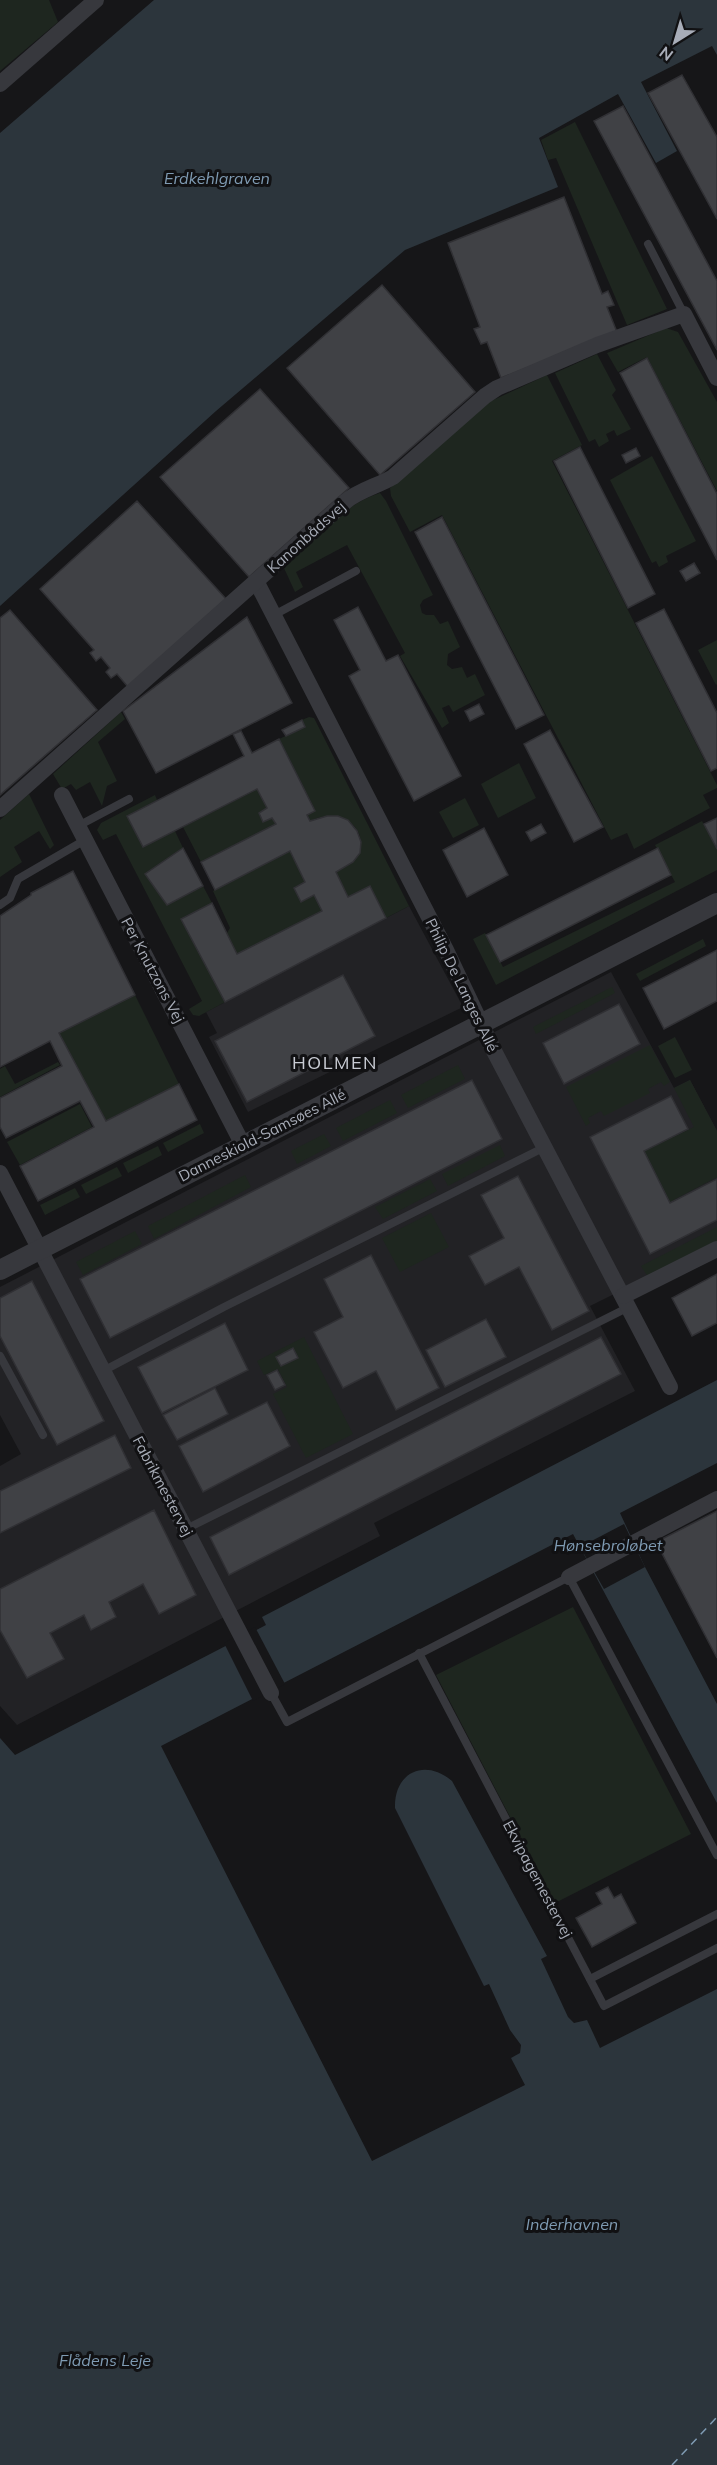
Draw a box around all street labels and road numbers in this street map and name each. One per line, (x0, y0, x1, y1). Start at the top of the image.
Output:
street label: Kanonbådsvej (263, 497, 349, 577)
street label: Per Knutzons Vej (117, 914, 189, 1026)
street label: Philip De Langes Allé (421, 915, 503, 1055)
street label: Danneskiold-Samsøes Allé (175, 1084, 349, 1186)
street label: Fabrikmestervej (129, 1433, 197, 1539)
street label: Ekvipagemestervej (499, 1817, 577, 1941)

